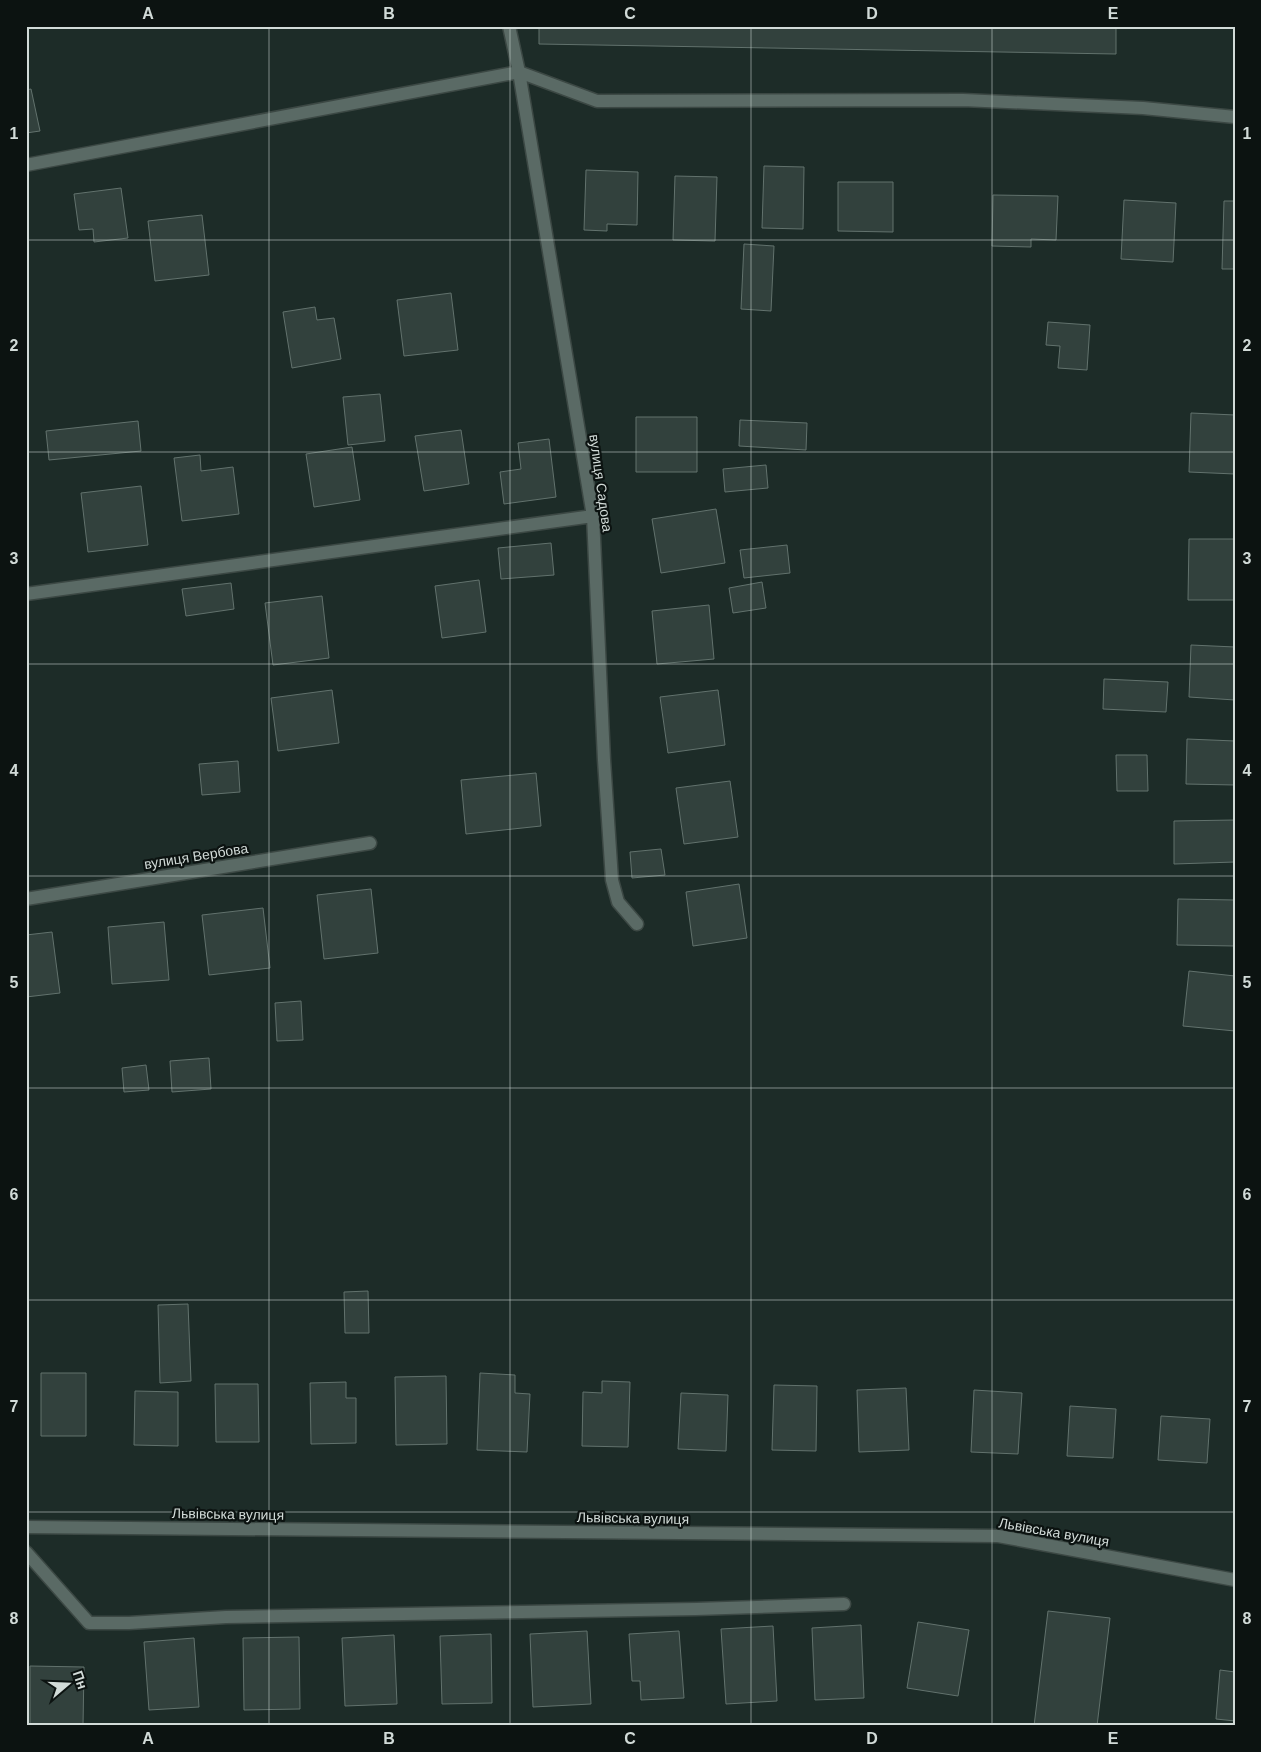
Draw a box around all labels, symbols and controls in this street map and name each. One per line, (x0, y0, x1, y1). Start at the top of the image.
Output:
text: A (142, 5, 154, 22)
text: B (383, 5, 395, 22)
text: C (624, 5, 636, 22)
text: D (866, 5, 878, 22)
text: E (1108, 5, 1119, 22)
text: 1 (10, 125, 19, 142)
text: 1 (1243, 125, 1252, 142)
text: 2 (10, 337, 19, 354)
text: 2 (1243, 337, 1252, 354)
street label: вулиця Садова (586, 433, 616, 533)
text: 3 (10, 550, 19, 567)
text: 3 (1243, 550, 1252, 567)
text: 4 (10, 762, 19, 779)
text: 4 (1243, 762, 1252, 779)
street label: вулиця Вербова (143, 840, 249, 872)
text: 5 (10, 974, 19, 991)
text: 5 (1243, 974, 1252, 991)
text: 6 (10, 1186, 19, 1203)
text: 6 (1243, 1186, 1252, 1203)
text: 7 (10, 1398, 19, 1415)
text: 7 (1243, 1398, 1252, 1415)
street label: Львівська вулиця (172, 1505, 284, 1523)
street label: Львівська вулиця (577, 1509, 689, 1527)
street label: Львівська вулиця (997, 1514, 1111, 1550)
text: 8 (10, 1610, 19, 1627)
text: 8 (1243, 1610, 1252, 1627)
north arrow (42, 1660, 92, 1710)
text: Пн (70, 1668, 91, 1691)
text: A (142, 1730, 154, 1747)
text: B (383, 1730, 395, 1747)
text: C (624, 1730, 636, 1747)
text: D (866, 1730, 878, 1747)
text: E (1108, 1730, 1119, 1747)

